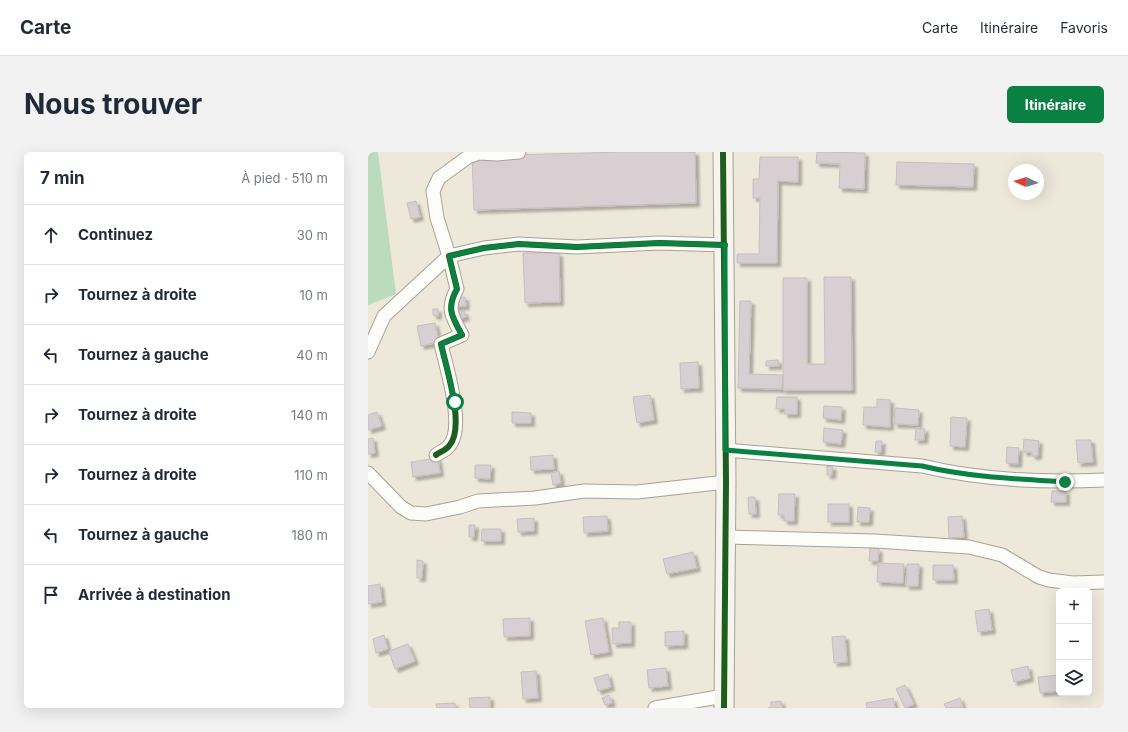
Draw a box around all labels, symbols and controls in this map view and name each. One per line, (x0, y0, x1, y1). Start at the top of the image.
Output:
text: Carte (20, 16, 71, 39)
text: Carte (922, 19, 958, 36)
text: Itinéraire (980, 19, 1038, 36)
text: Favoris (1060, 19, 1108, 36)
button: Itinéraire (1007, 86, 1104, 123)
text: Nous trouver (24, 87, 202, 121)
north arrow (1008, 164, 1044, 200)
text: 7 min (40, 168, 85, 188)
text: À pied · 510 m (241, 170, 328, 186)
icon: ahead (40, 224, 62, 246)
text: Continuez (78, 225, 153, 244)
text: 30 m (297, 227, 328, 243)
icon: right (40, 284, 62, 306)
text: Tournez à droite (78, 285, 197, 304)
text: 10 m (299, 287, 328, 303)
icon: left (40, 344, 62, 366)
text: Tournez à gauche (78, 345, 209, 364)
text: 40 m (296, 347, 328, 363)
route start (446, 393, 464, 411)
icon: right (40, 404, 62, 426)
text: Tournez à droite (78, 405, 197, 424)
text: 140 m (291, 407, 328, 423)
icon: right (40, 464, 62, 486)
text: Tournez à droite (78, 465, 197, 484)
text: 110 m (294, 467, 328, 483)
route end (1056, 473, 1074, 491)
icon: left (40, 524, 62, 546)
text: Tournez à gauche (78, 525, 209, 544)
text: 180 m (291, 527, 328, 543)
icon: arrive (40, 584, 62, 606)
text: Arrivée à destination (78, 585, 231, 604)
map controls (1056, 588, 1092, 696)
button: + (1056, 588, 1092, 624)
button: − (1056, 624, 1092, 660)
button: layers (1056, 660, 1092, 696)

